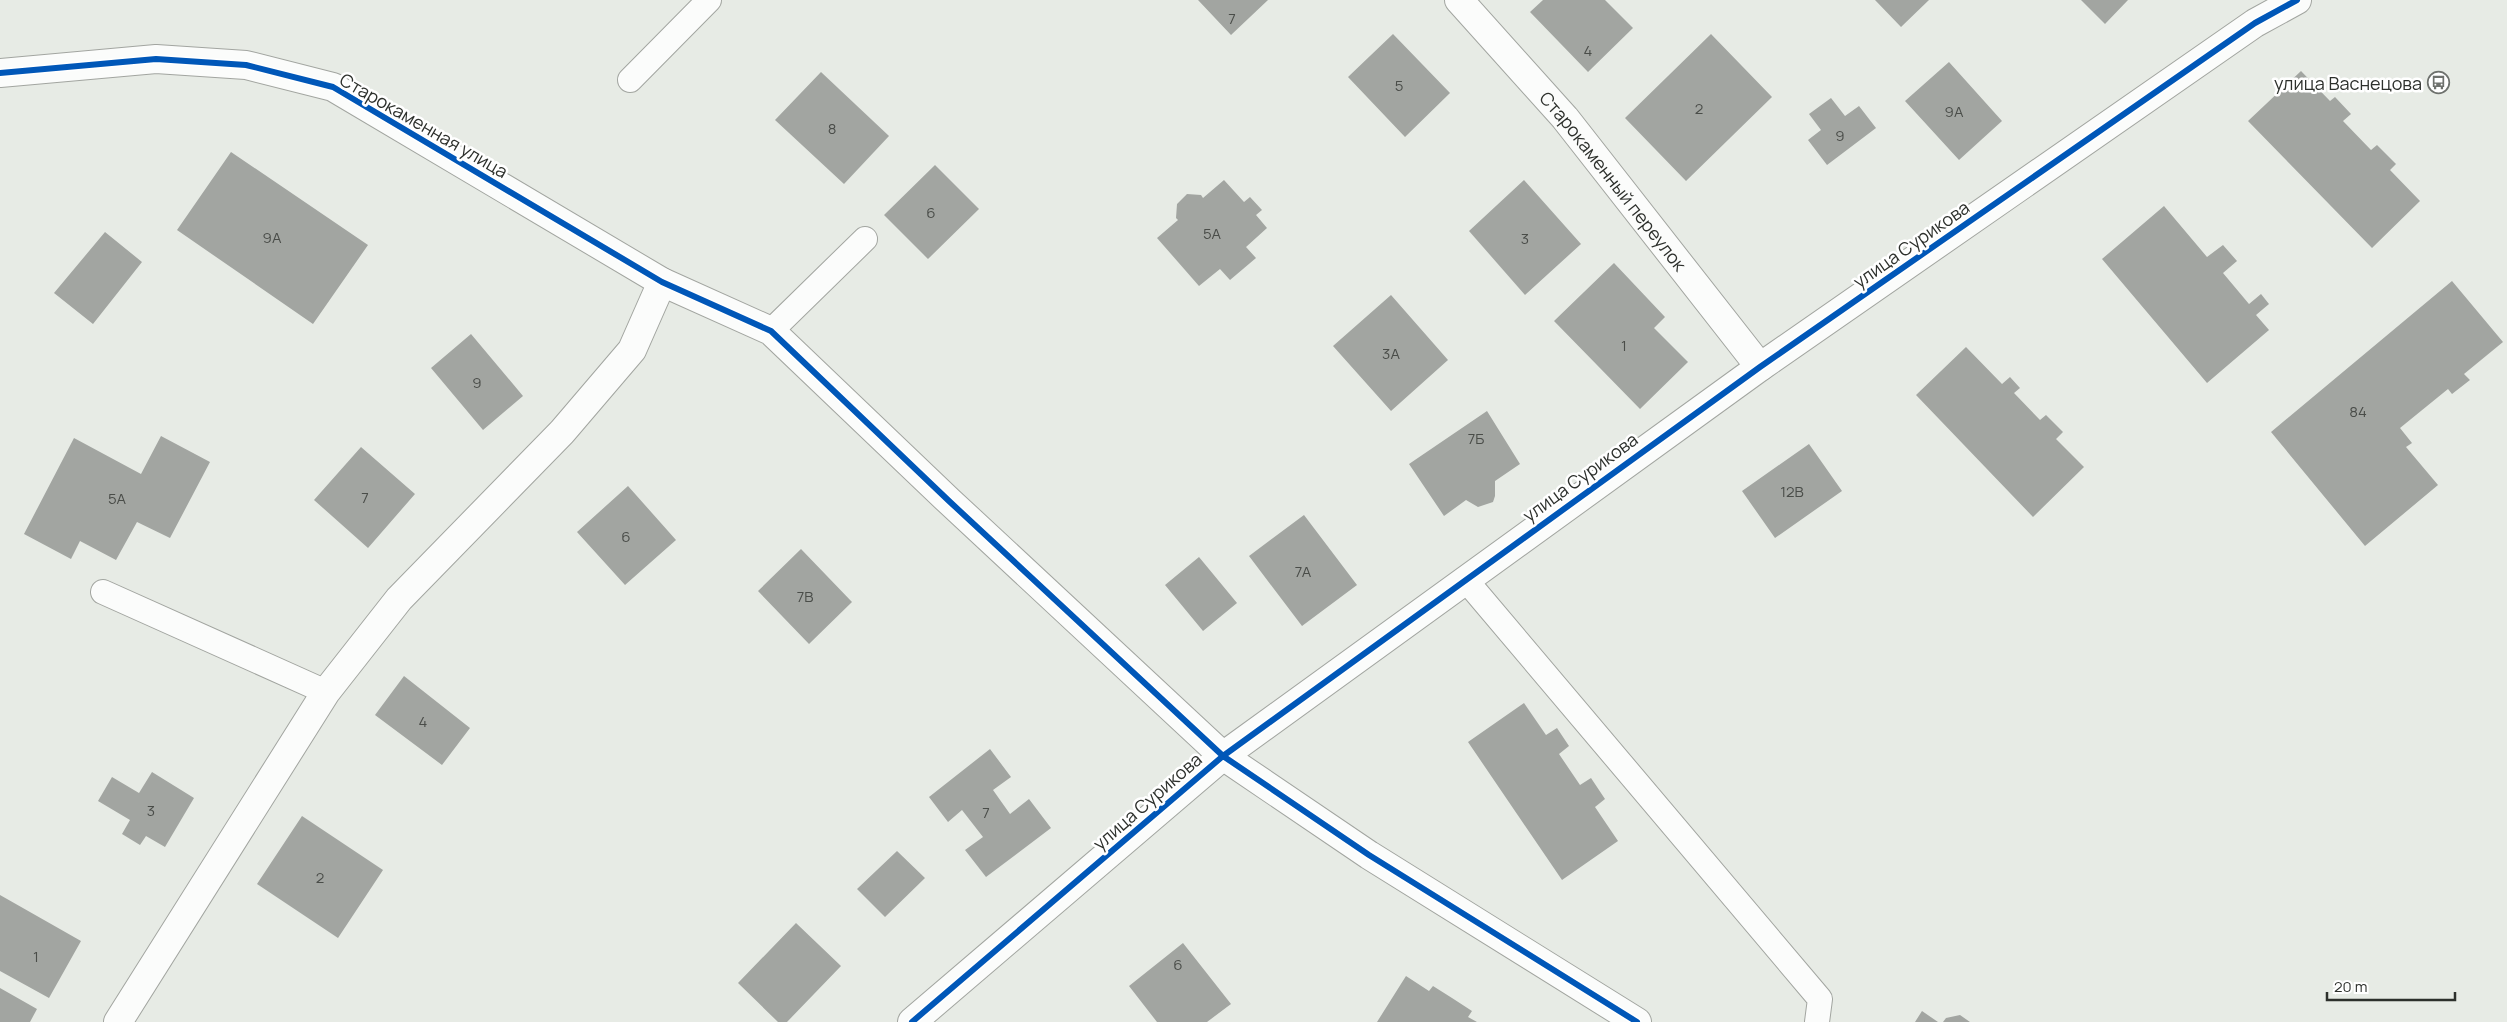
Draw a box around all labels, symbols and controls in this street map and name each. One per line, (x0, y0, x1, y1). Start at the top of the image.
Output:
house number: 7 (1228, 8, 1236, 29)
house number: 4 (1584, 40, 1593, 61)
street label: Старокаменная улица (336, 67, 512, 183)
place label: улица Васнецова (2274, 71, 2422, 95)
bus stop icon: улица Васнецова (2426, 71, 2450, 95)
house number: 5 (1395, 75, 1403, 96)
street label: Старокаменный переулок (1535, 86, 1693, 277)
house number: 2 (1695, 98, 1703, 119)
house number: 9А (1945, 101, 1964, 122)
house number: 8 (828, 118, 836, 139)
house number: 9 (1835, 125, 1845, 146)
street label: улица Сурикова (1848, 195, 1974, 293)
house number: 6 (926, 202, 936, 223)
house number: 5А (1203, 223, 1222, 244)
house number: 9А (263, 227, 282, 248)
house number: 3 (1521, 228, 1529, 249)
house number: 1 (1621, 335, 1627, 356)
house number: 3А (1382, 343, 1400, 364)
house number: 9 (472, 372, 482, 393)
house number: 84 (2349, 401, 2367, 422)
street label: улица Сурикова (1518, 427, 1642, 527)
house number: 7Б (1468, 428, 1484, 449)
house number: 12В (1780, 481, 1804, 502)
house number: 7 (361, 487, 369, 508)
house number: 5А (108, 488, 127, 509)
house number: 6 (621, 526, 631, 547)
house number: 7А (1295, 561, 1312, 582)
house number: 7В (797, 586, 813, 607)
house number: 4 (419, 711, 428, 732)
street label: улица Сурикова (1088, 747, 1206, 855)
house number: 3 (147, 800, 155, 821)
house number: 7 (982, 802, 990, 823)
house number: 2 (316, 867, 324, 888)
house number: 1 (33, 946, 39, 967)
house number: 6 (1173, 954, 1183, 975)
scale bar (2327, 970, 2454, 1002)
text: 20 m (2334, 976, 2367, 997)

